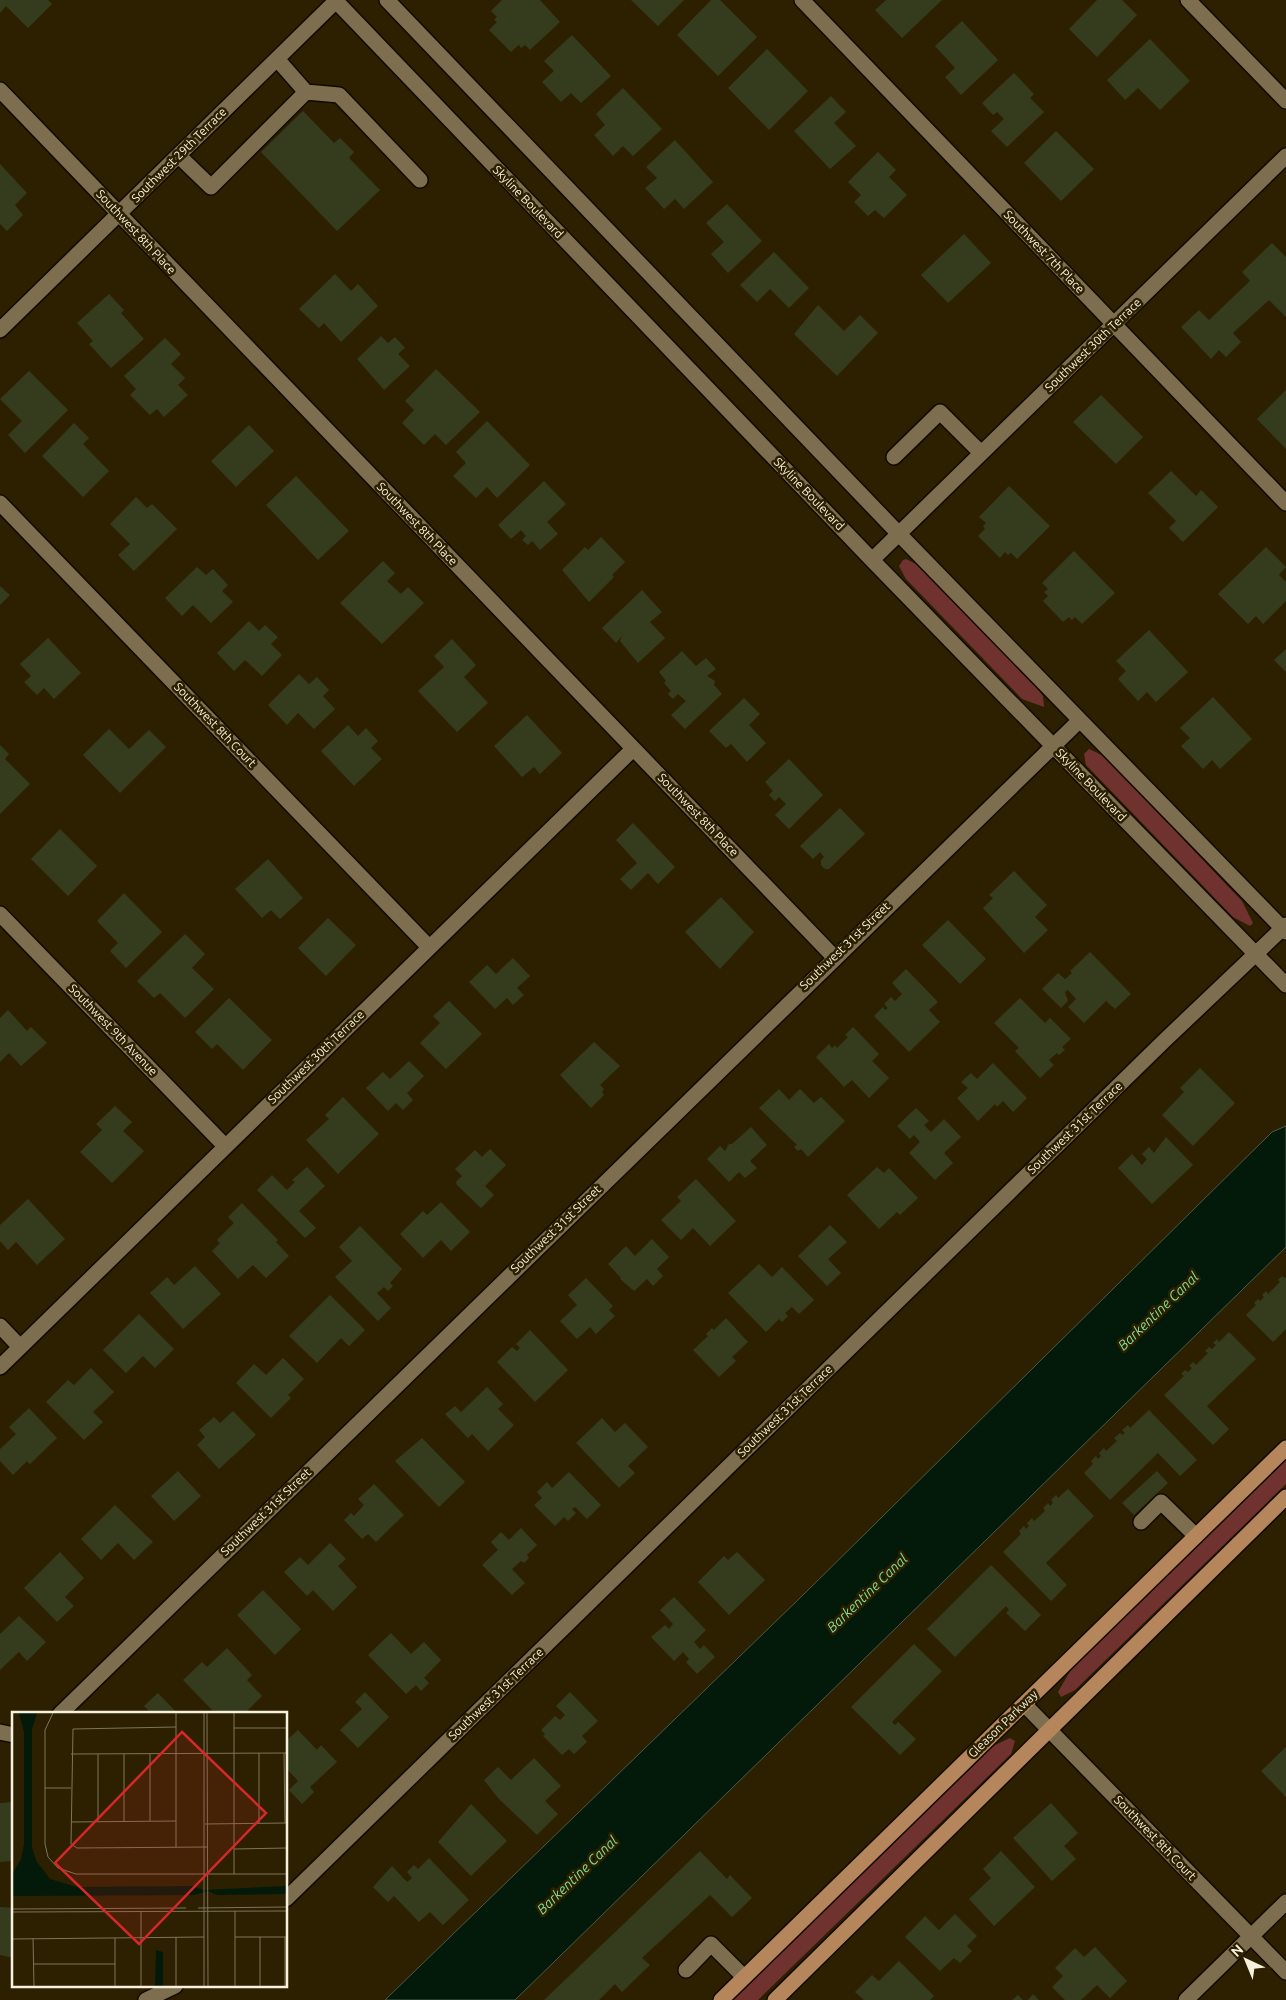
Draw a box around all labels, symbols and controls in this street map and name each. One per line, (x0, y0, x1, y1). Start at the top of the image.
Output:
street label: Southwest 29th Terrace (129, 105, 229, 205)
street label: Skyline Boulevard (491, 163, 566, 240)
street label: Southwest 8th Place (94, 187, 179, 276)
street label: Southwest 7th Place (1001, 208, 1087, 296)
street label: Southwest 30th Terrace (1042, 295, 1143, 394)
street label: Skyline Boulevard (772, 455, 847, 532)
street label: Southwest 8th Place (374, 480, 460, 568)
street label: Southwest 8th Court (172, 680, 259, 770)
street label: Skyline Boulevard (1054, 746, 1129, 823)
street label: Southwest 8th Place (655, 771, 741, 859)
street label: Southwest 31st Street (797, 899, 893, 992)
street label: Southwest 9th Avenue (66, 981, 160, 1078)
street label: Southwest 30th Terrace (265, 1007, 366, 1106)
street label: Southwest 31st Terrace (1025, 1079, 1125, 1176)
street label: Southwest 31st Street (508, 1182, 604, 1275)
water label: Barkentine Canal (1114, 1269, 1202, 1353)
street label: Southwest 31st Terrace (735, 1362, 835, 1459)
street label: Southwest 31st Street (218, 1465, 314, 1558)
water label: Barkentine Canal (823, 1551, 911, 1635)
street label: Southwest 31st Terrace (446, 1645, 546, 1742)
street label: Gleason Parkway (965, 1687, 1040, 1760)
inset map (12, 1712, 288, 1988)
street label: Southwest 8th Court (1112, 1793, 1199, 1883)
water label: Barkentine Canal (533, 1833, 621, 1917)
north arrow (1221, 1935, 1271, 1985)
text: N (1228, 1941, 1246, 1960)

